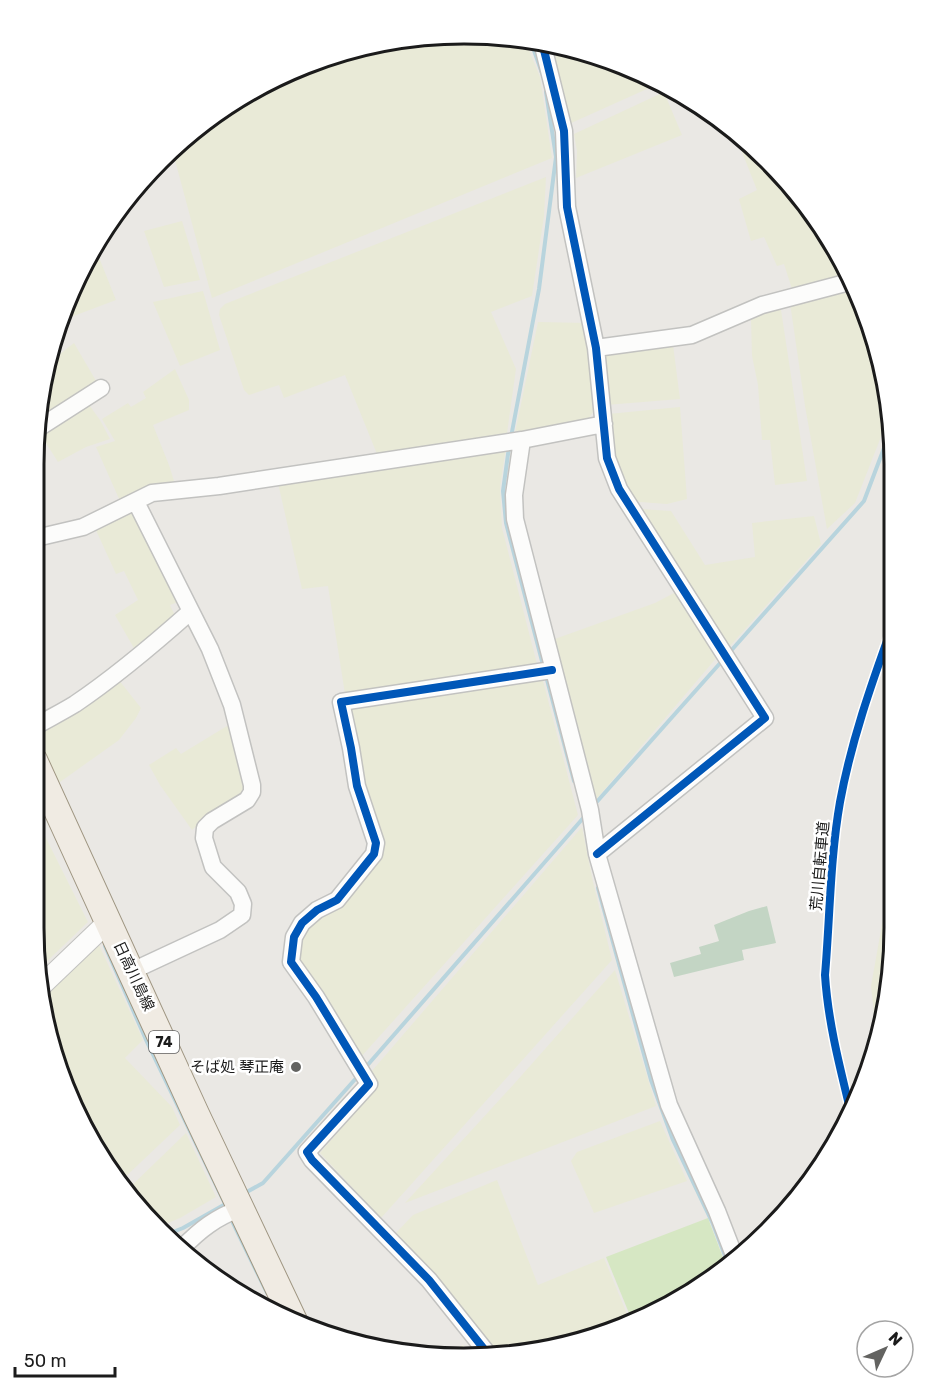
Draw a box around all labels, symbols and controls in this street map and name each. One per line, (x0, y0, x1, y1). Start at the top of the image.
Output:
street label: 荒川自転車道 (807, 820, 833, 912)
street label: 日高川島線 (110, 938, 158, 1014)
road number: 74 (149, 1031, 179, 1053)
place label: そば処 琴正庵 (190, 1058, 284, 1076)
marker: そば処 琴正庵 (289, 1060, 303, 1074)
north arrow (855, 1319, 915, 1379)
text: N (885, 1328, 906, 1350)
scale bar (15, 1340, 116, 1378)
text: 50 m (24, 1350, 67, 1372)

